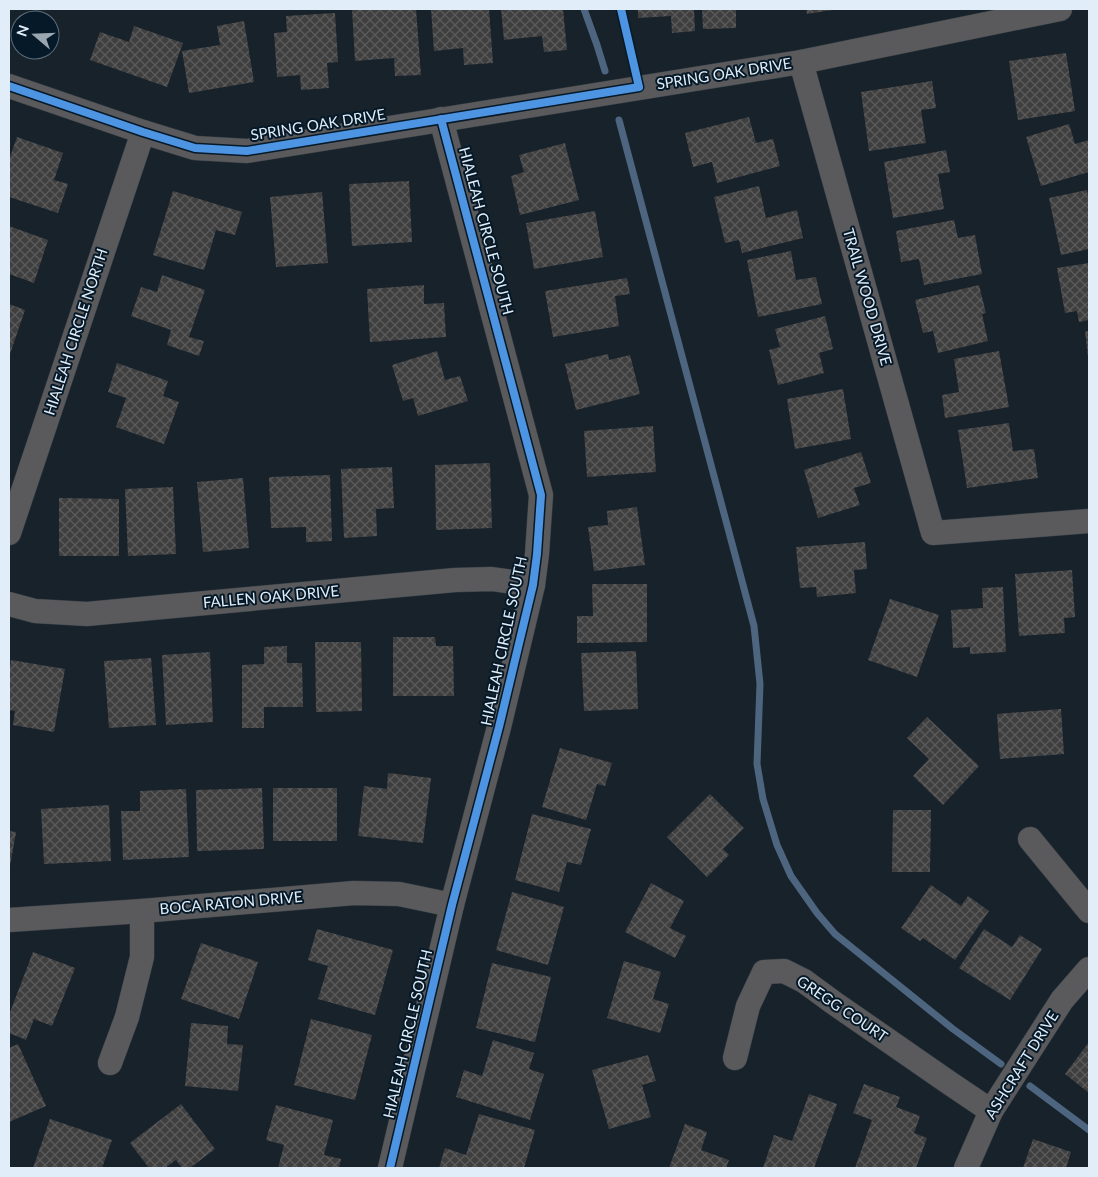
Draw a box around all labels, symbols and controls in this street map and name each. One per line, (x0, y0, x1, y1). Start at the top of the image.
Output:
north arrow (10, 10, 60, 60)
text: N (12, 23, 32, 38)
street label: SPRING OAK DRIVE (655, 53, 793, 93)
street label: SPRING OAK DRIVE (249, 104, 387, 144)
street label: HIALEAH CIRCLE SOUTH (456, 145, 518, 317)
street label: TRAIL WOOD DRIVE (840, 226, 896, 367)
street label: HIALEAH CIRCLE NORTH (40, 246, 111, 417)
street label: HIALEAH CIRCLE SOUTH (476, 554, 530, 727)
street label: FALLEN OAK DRIVE (202, 581, 340, 611)
street label: BOCA RATON DRIVE (159, 887, 303, 917)
street label: HIALEAH CIRCLE SOUTH (379, 948, 435, 1120)
street label: GREGG COURT (794, 971, 891, 1045)
street label: ASHCRAFT DRIVE (981, 1007, 1062, 1122)

